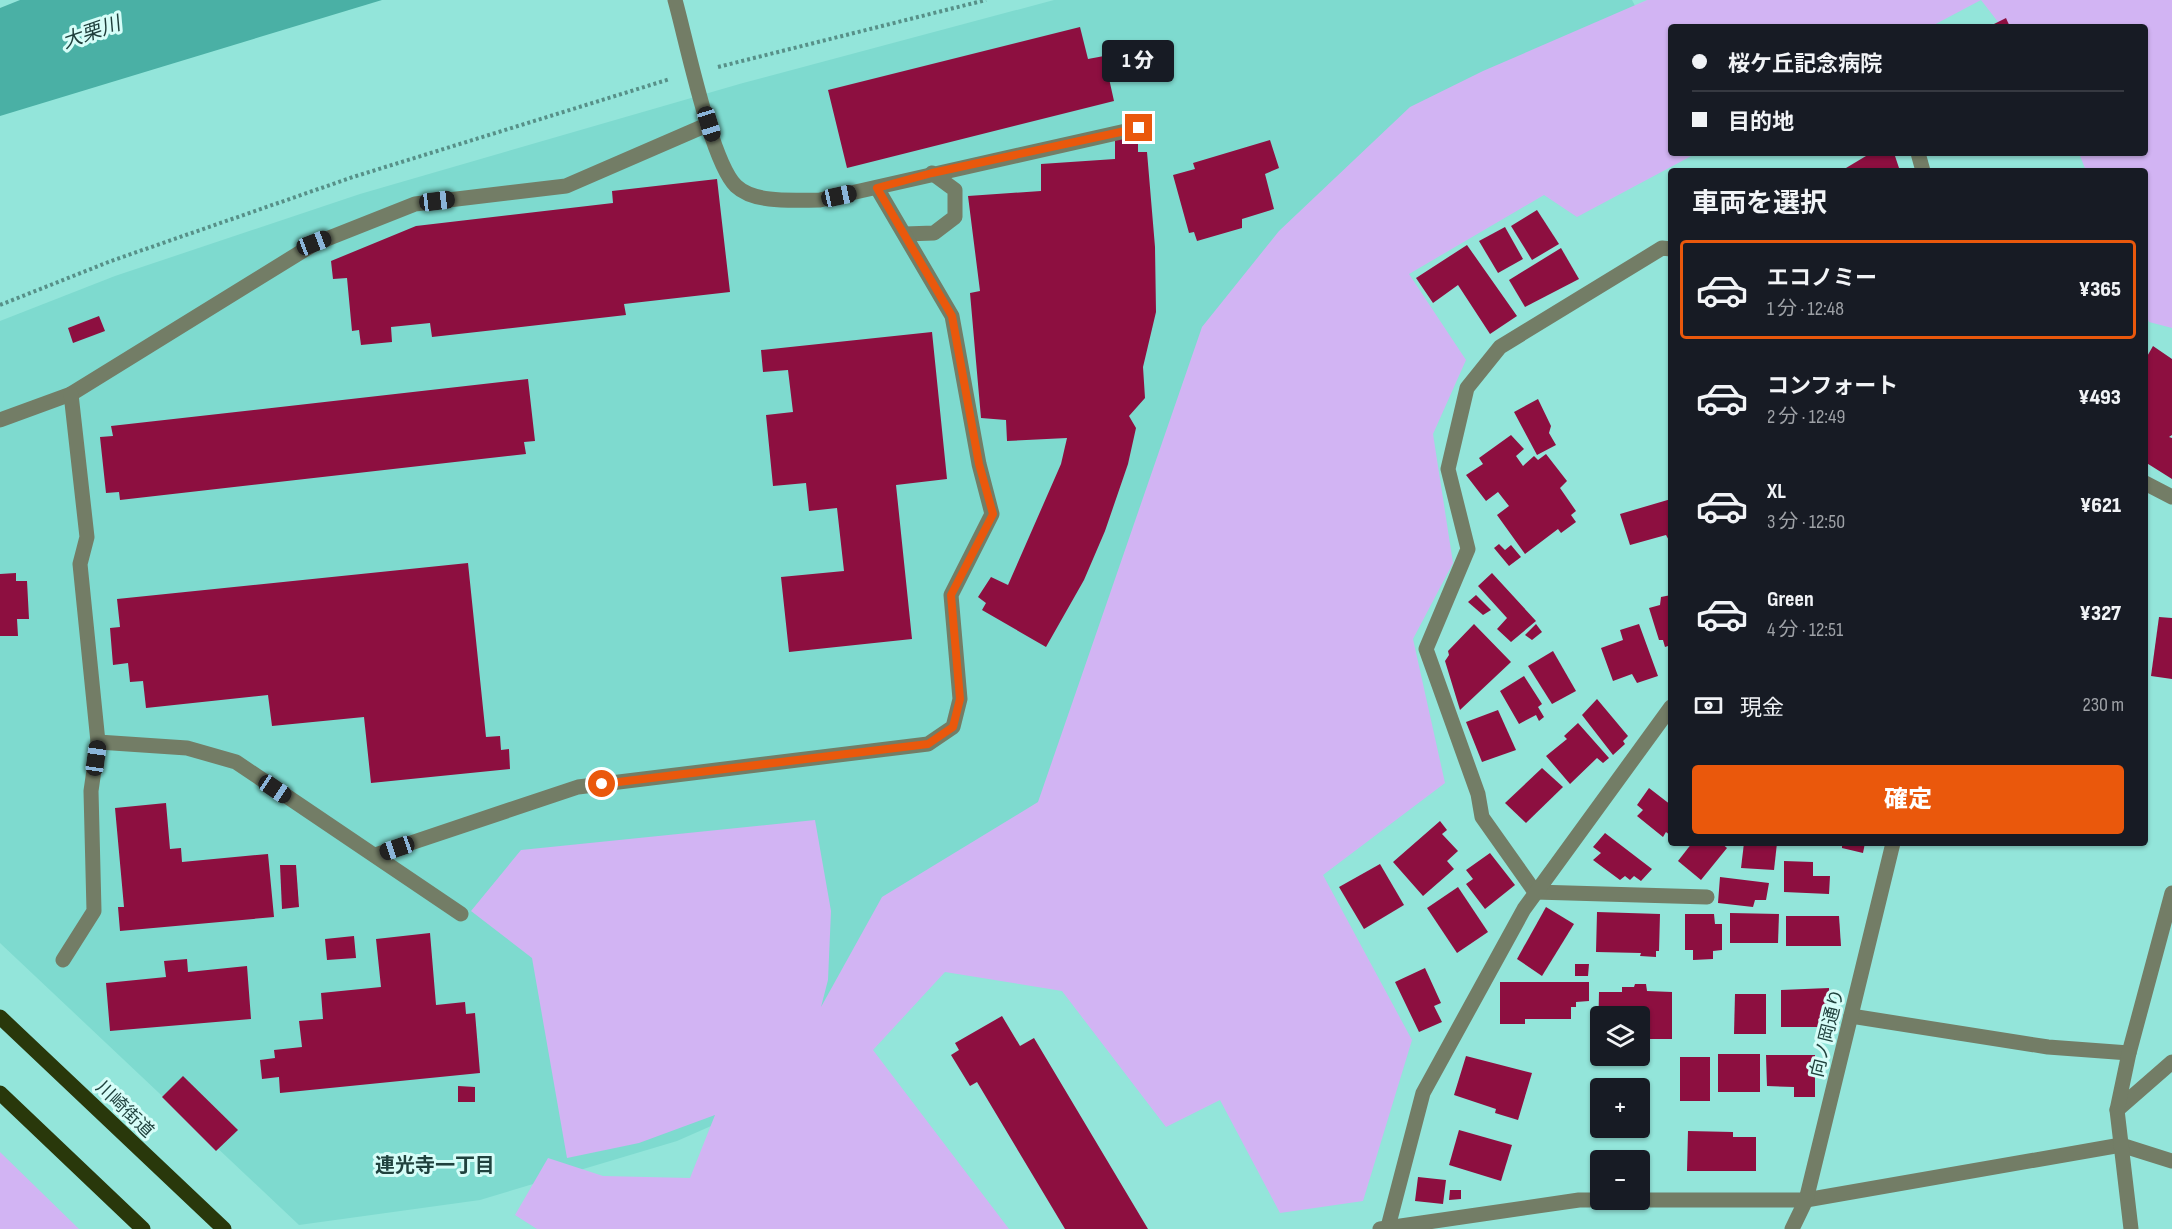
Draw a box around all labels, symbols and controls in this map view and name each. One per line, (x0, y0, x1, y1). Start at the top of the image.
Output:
water label: 大栗川 (59, 11, 125, 54)
callout: 1 分 (1103, 41, 1175, 83)
text: 1 分 (1122, 49, 1154, 73)
text: 桜ケ丘記念病院 (1728, 51, 1882, 78)
car (695, 104, 723, 144)
text: 目的地 (1728, 109, 1794, 136)
route end (1125, 114, 1152, 141)
car (820, 183, 858, 209)
text: 車両を選択 (1692, 188, 1827, 220)
car (418, 190, 456, 212)
car (294, 228, 334, 258)
icon: car (1695, 263, 1749, 317)
text: エコノミー (1767, 265, 1877, 292)
text: ¥365 (2079, 276, 2121, 303)
text: 1 分 · 12:48 (1767, 297, 1844, 321)
icon: car (1695, 371, 1749, 425)
text: コンフォート (1767, 373, 1898, 400)
text: ¥493 (2078, 384, 2121, 411)
text: 2 分 · 12:49 (1767, 405, 1845, 429)
text: XL (1767, 478, 1786, 505)
icon: car (1695, 479, 1749, 533)
text: ¥621 (2080, 492, 2121, 519)
text: 3 分 · 12:50 (1767, 510, 1845, 534)
text: Green (1767, 586, 1814, 613)
icon: car (1695, 587, 1749, 641)
text: ¥327 (2080, 600, 2121, 627)
text: 4 分 · 12:51 (1767, 618, 1843, 642)
icon: cash (1692, 689, 1725, 722)
text: 230 m (2082, 693, 2124, 717)
text: 現金 (1740, 695, 1784, 722)
car (85, 739, 107, 777)
button: 確定 (1692, 765, 2124, 834)
route start (588, 770, 615, 797)
car (255, 771, 295, 807)
car (377, 834, 417, 862)
street label: 向ノ岡通り (1806, 987, 1849, 1079)
map controls (1590, 1006, 1650, 1210)
button: layers (1590, 1006, 1650, 1066)
street label: 川崎街道 (91, 1077, 158, 1142)
button: + (1590, 1078, 1650, 1138)
button: − (1590, 1150, 1650, 1210)
district label: 連光寺一丁目 (375, 1154, 495, 1178)

